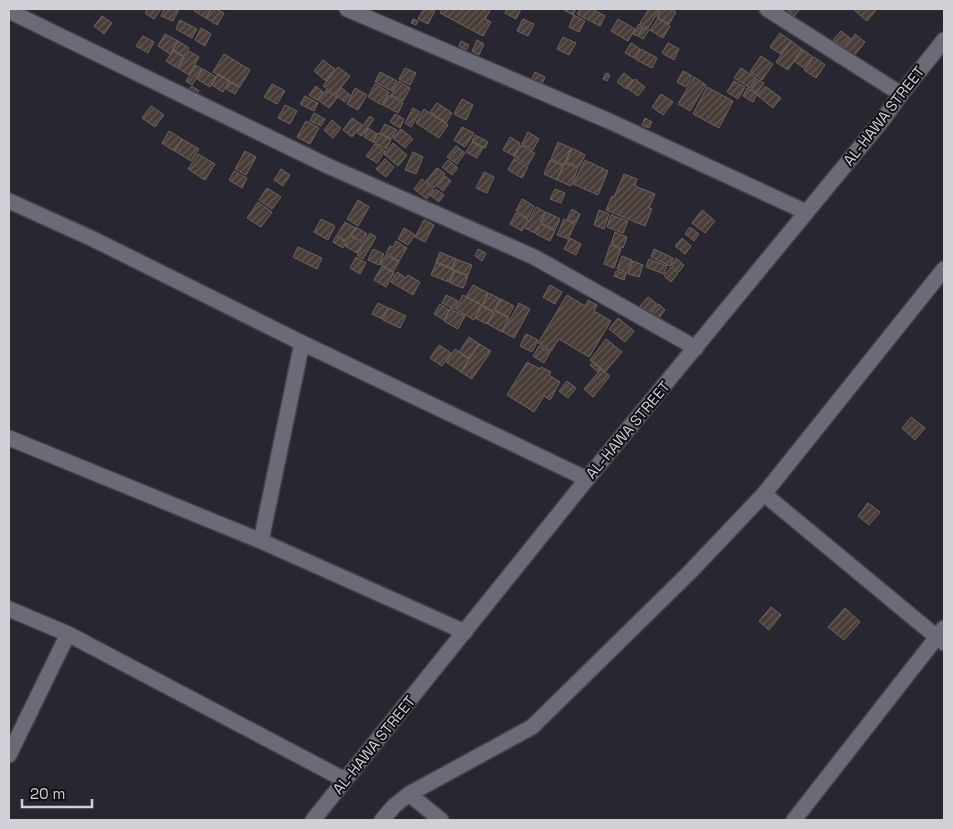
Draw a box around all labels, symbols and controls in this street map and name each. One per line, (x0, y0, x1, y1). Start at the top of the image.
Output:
street label: AL-HAWA STREET (839, 62, 929, 169)
street label: AL-HAWA STREET (581, 377, 674, 482)
street label: AL-HAWA STREET (328, 691, 419, 798)
scale bar (22, 776, 92, 808)
text: 20 m (30, 784, 65, 803)

